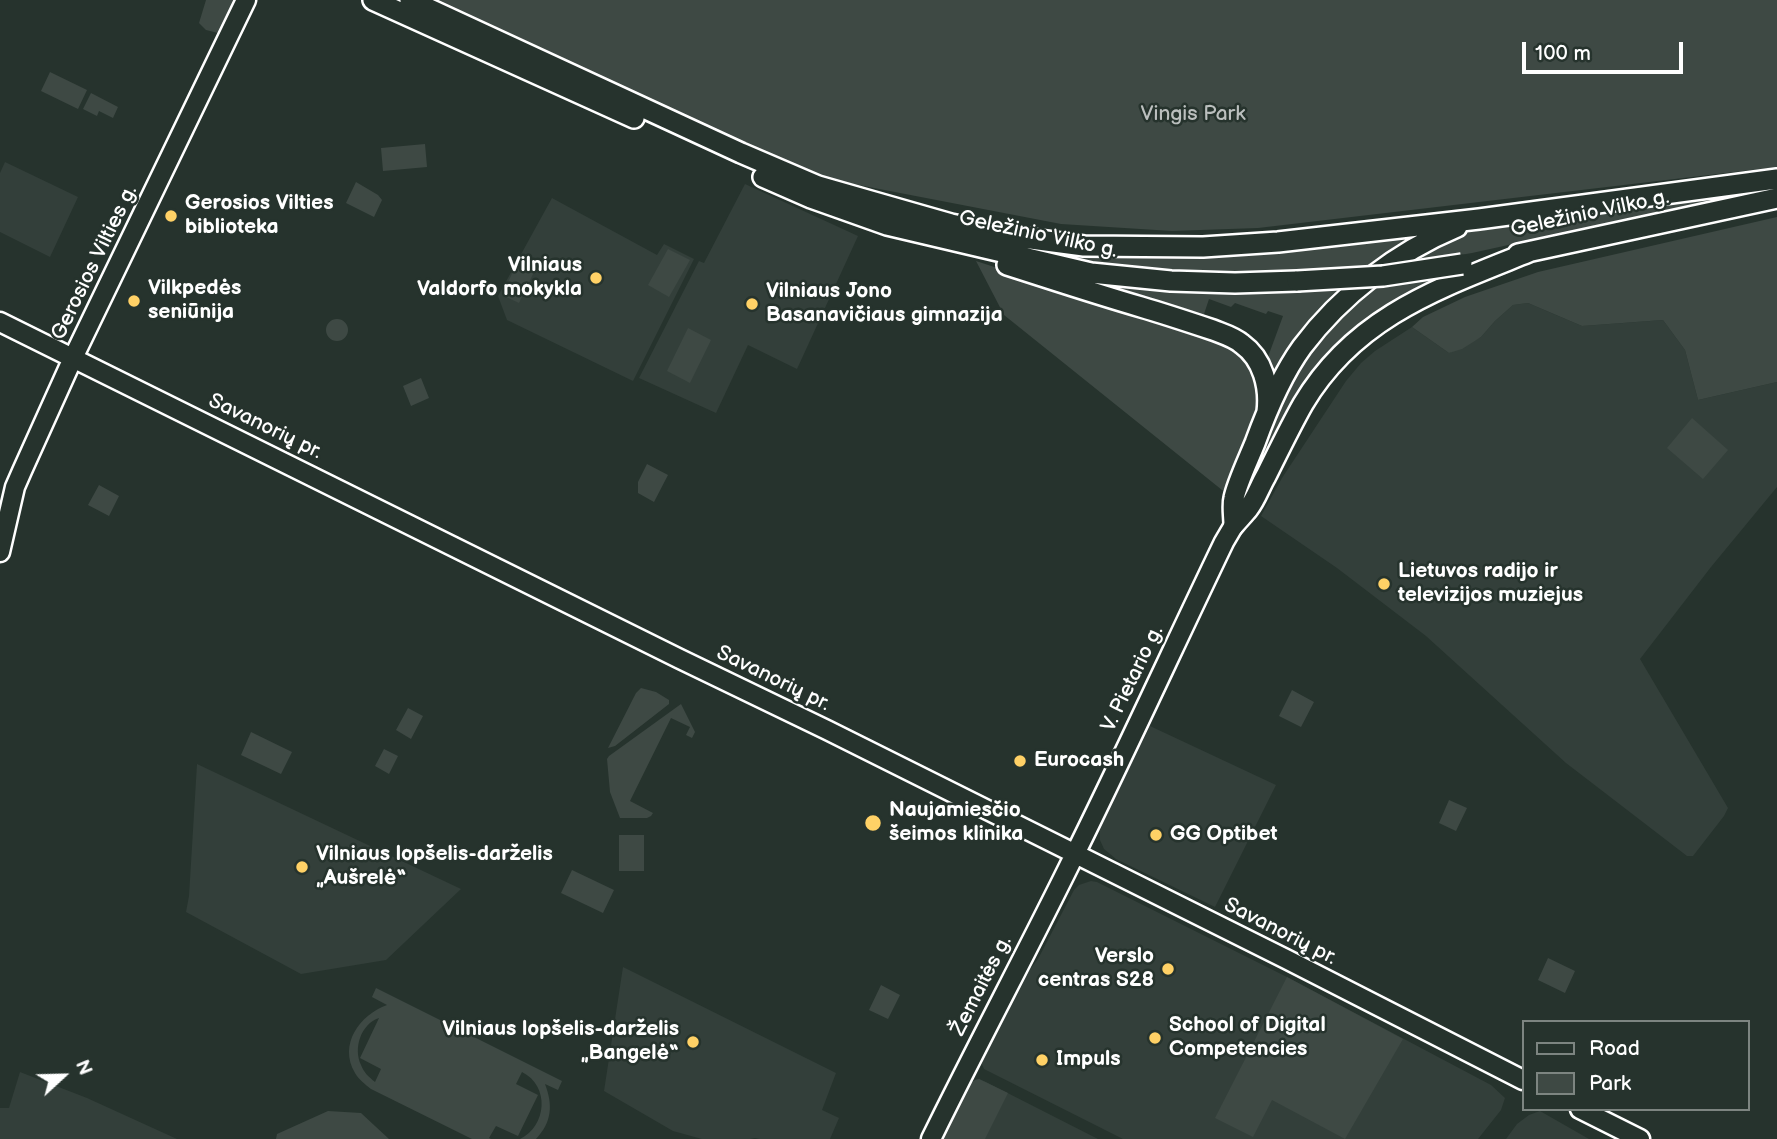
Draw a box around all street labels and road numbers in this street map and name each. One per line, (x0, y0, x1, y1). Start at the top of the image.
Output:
street label: Gerosios Vilties g. (47, 181, 143, 345)
street label: Geležinio Vilko g. (1509, 185, 1671, 243)
street label: Geležinio Vilko g. (957, 206, 1119, 264)
street label: Savanorių pr. (204, 389, 326, 465)
street label: V. Pietario g. (1096, 622, 1170, 736)
street label: Savanorių pr. (712, 641, 834, 717)
street label: Savanorių pr. (1219, 893, 1341, 971)
street label: Žemaitės g. (946, 932, 1018, 1040)

